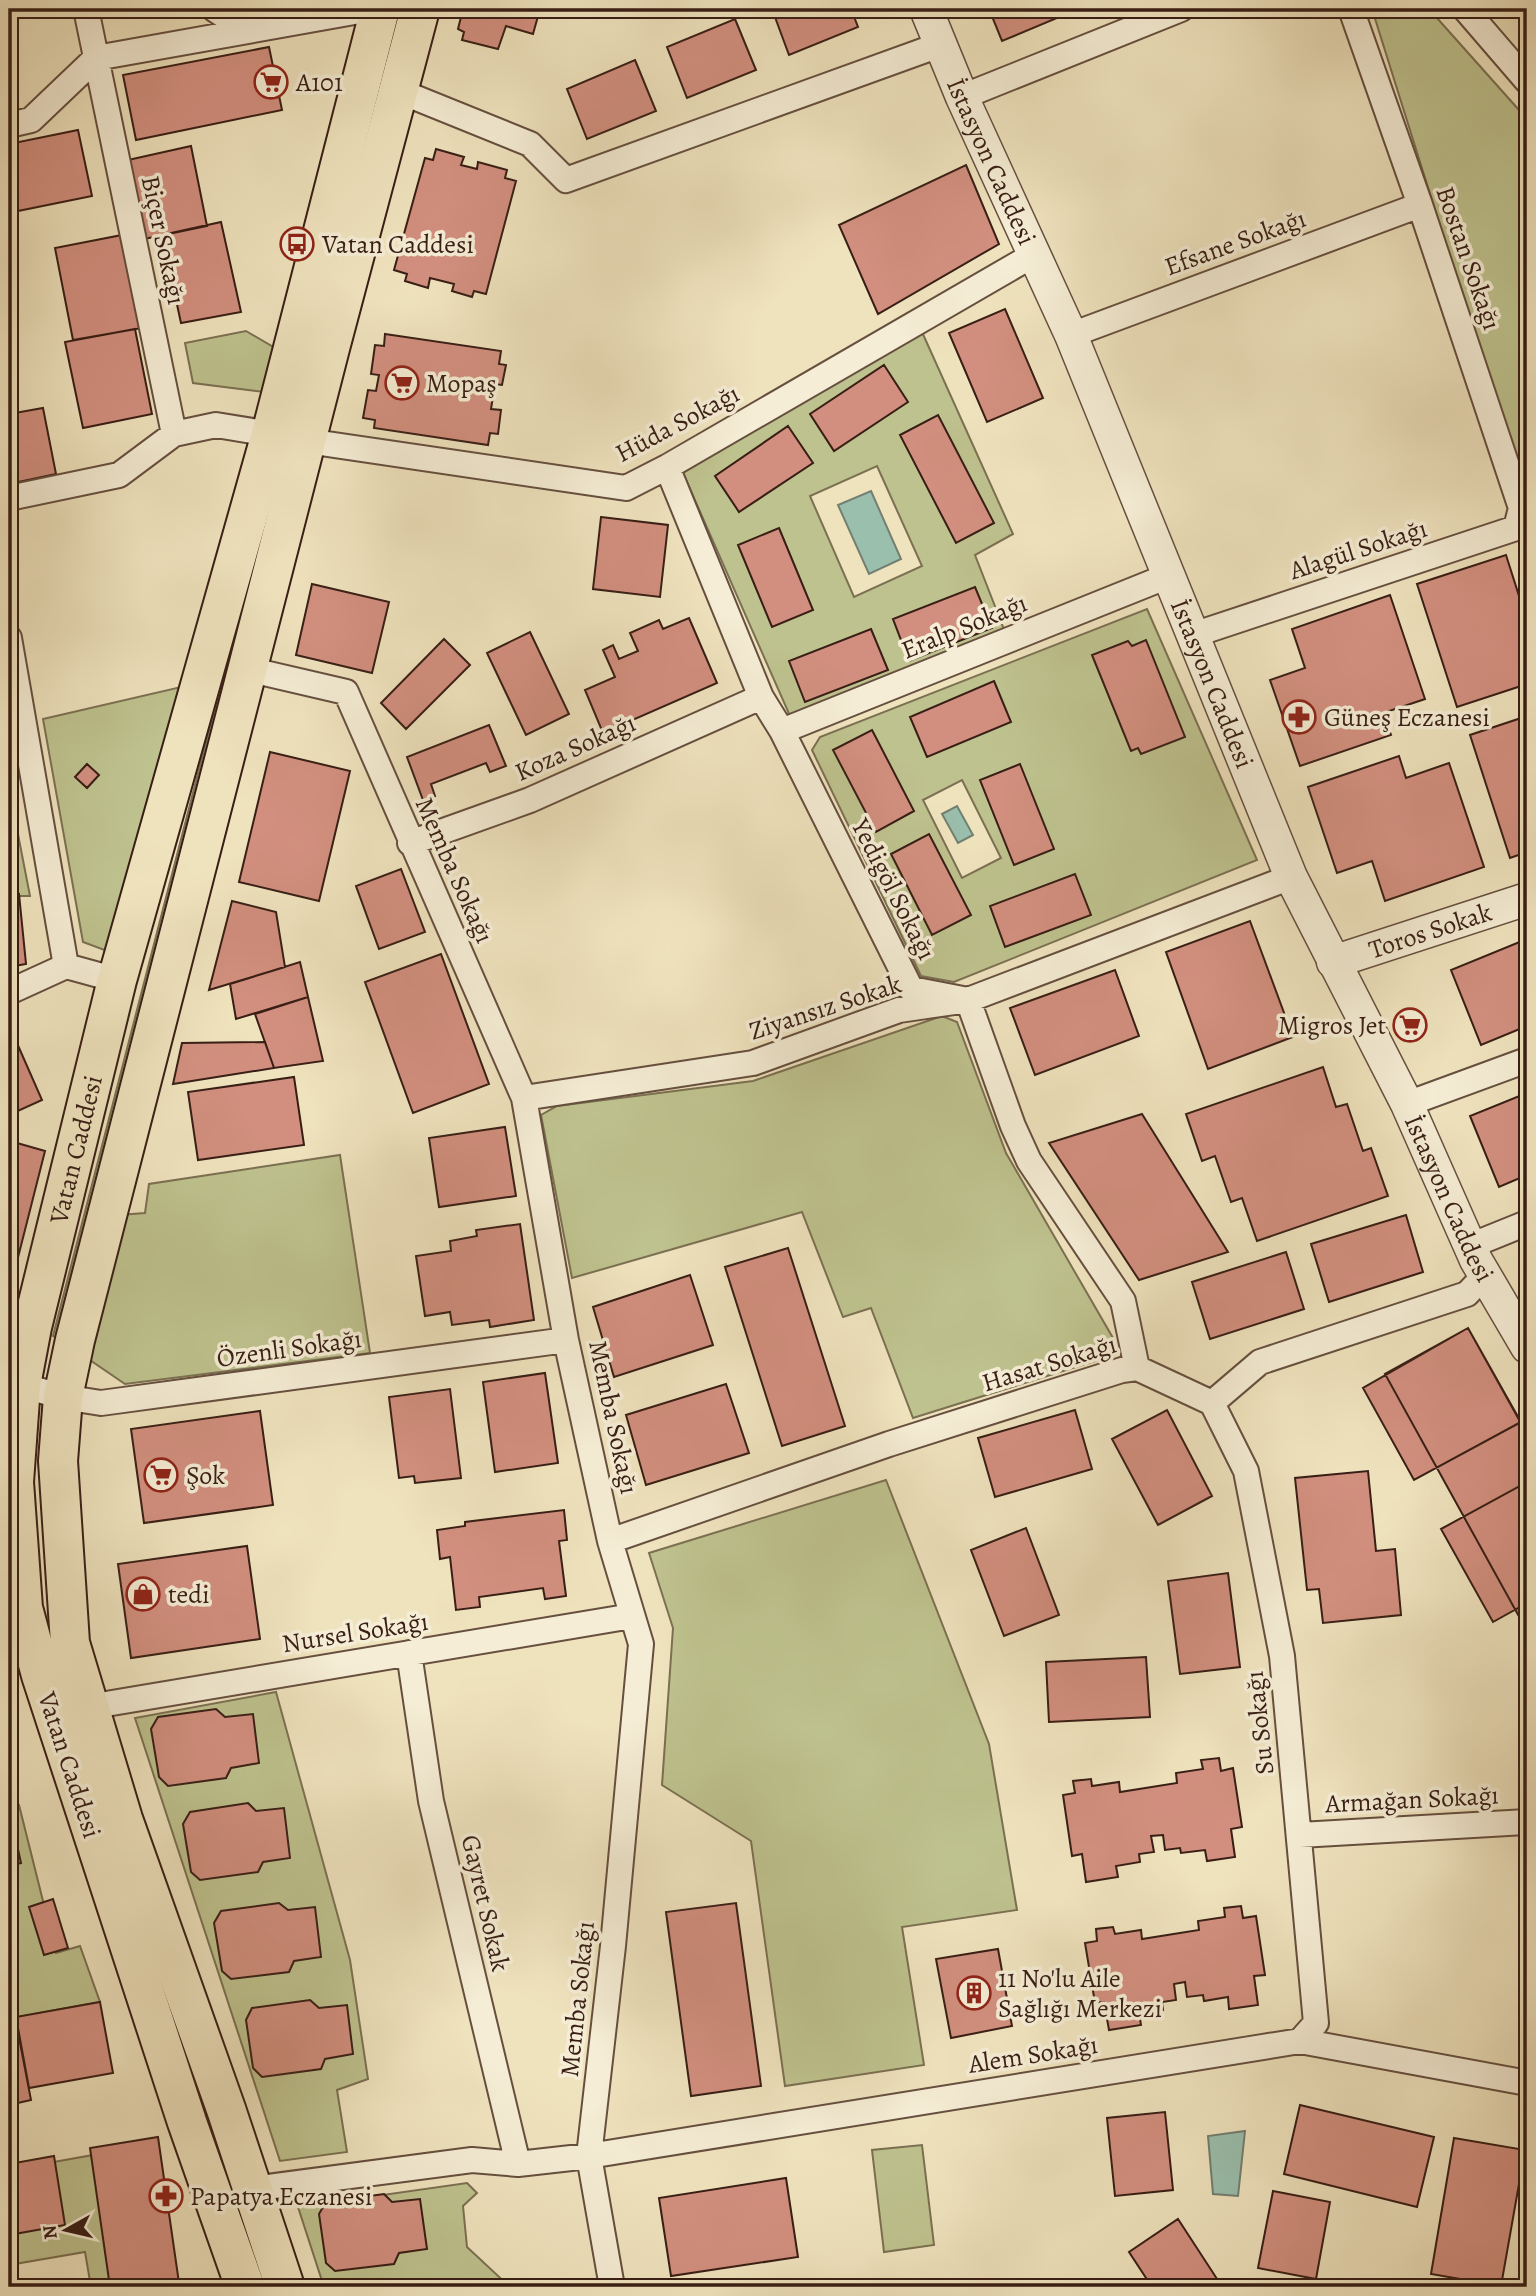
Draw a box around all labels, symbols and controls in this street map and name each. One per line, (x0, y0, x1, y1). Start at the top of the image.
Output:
supermarket icon: A101 (252, 63, 290, 101)
place label: A101 (295, 65, 343, 100)
street label: İstasyon Caddesi (938, 73, 1044, 251)
street label: Biçer Sokağı (133, 172, 194, 308)
street label: Bostan Sokağı (1428, 182, 1509, 335)
street label: Efsane Sokağı (1160, 201, 1311, 284)
bus stop icon: Vatan Caddesi (278, 225, 316, 263)
place label: Vatan Caddesi (321, 227, 474, 262)
supermarket icon: Mopaş (383, 364, 421, 402)
place label: Mopaş (426, 366, 497, 401)
street label: Hüda Sokağı (609, 376, 745, 471)
street label: Alagül Sokağı (1284, 511, 1431, 588)
street label: Eralp Sokağı (896, 585, 1032, 668)
street label: İstasyon Caddesi (1162, 594, 1262, 774)
pharmacy icon: Güneş Eczanesi (1280, 698, 1318, 736)
place label: Güneş Eczanesi (1324, 700, 1490, 735)
street label: Koza Sokağı (509, 705, 641, 790)
street label: Memba Sokağı (407, 792, 502, 949)
street label: Yedigöl Sokağı (842, 812, 944, 966)
street label: Toros Sokak (1364, 895, 1496, 967)
street label: Ziyansız Sokak (745, 966, 906, 1049)
supermarket icon: Migros Jet (1391, 1006, 1429, 1044)
place label: Migros Jet (1278, 1008, 1386, 1043)
street label: Vatan Caddesi (41, 1072, 111, 1228)
street label: İstasyon Caddesi (1396, 1109, 1502, 1289)
street label: Özenli Sokağı (214, 1321, 364, 1376)
street label: Hasat Sokağı (978, 1326, 1121, 1400)
street label: Memba Sokağı (580, 1337, 647, 1497)
supermarket icon: Şok (142, 1456, 180, 1494)
place label: Şok (186, 1458, 225, 1493)
shop icon: tedi (124, 1575, 162, 1613)
place label: tedi (168, 1577, 210, 1612)
street label: Nursel Sokağı (280, 1604, 431, 1661)
street label: Su Sokağı (1237, 1669, 1282, 1777)
street label: Vatan Caddesi (29, 1687, 110, 1843)
street label: Armağan Sokağı (1323, 1777, 1500, 1822)
street label: Gayret Sokak (453, 1831, 518, 1975)
street label: Memba Sokağı (552, 1919, 603, 2079)
place label: 11 No'lu Aile Sağlığı Merkezi (998, 1961, 1162, 2026)
building icon: 11 No'lu Aile Sağlığı Merkezi (955, 1974, 993, 2012)
street label: Alem Sokağı (965, 2027, 1100, 2082)
pharmacy icon: Papatya Eczanesi (147, 2177, 185, 2215)
place label: Papatya Eczanesi (190, 2179, 372, 2214)
north arrow (32, 2194, 102, 2264)
text: N (36, 2223, 64, 2241)

